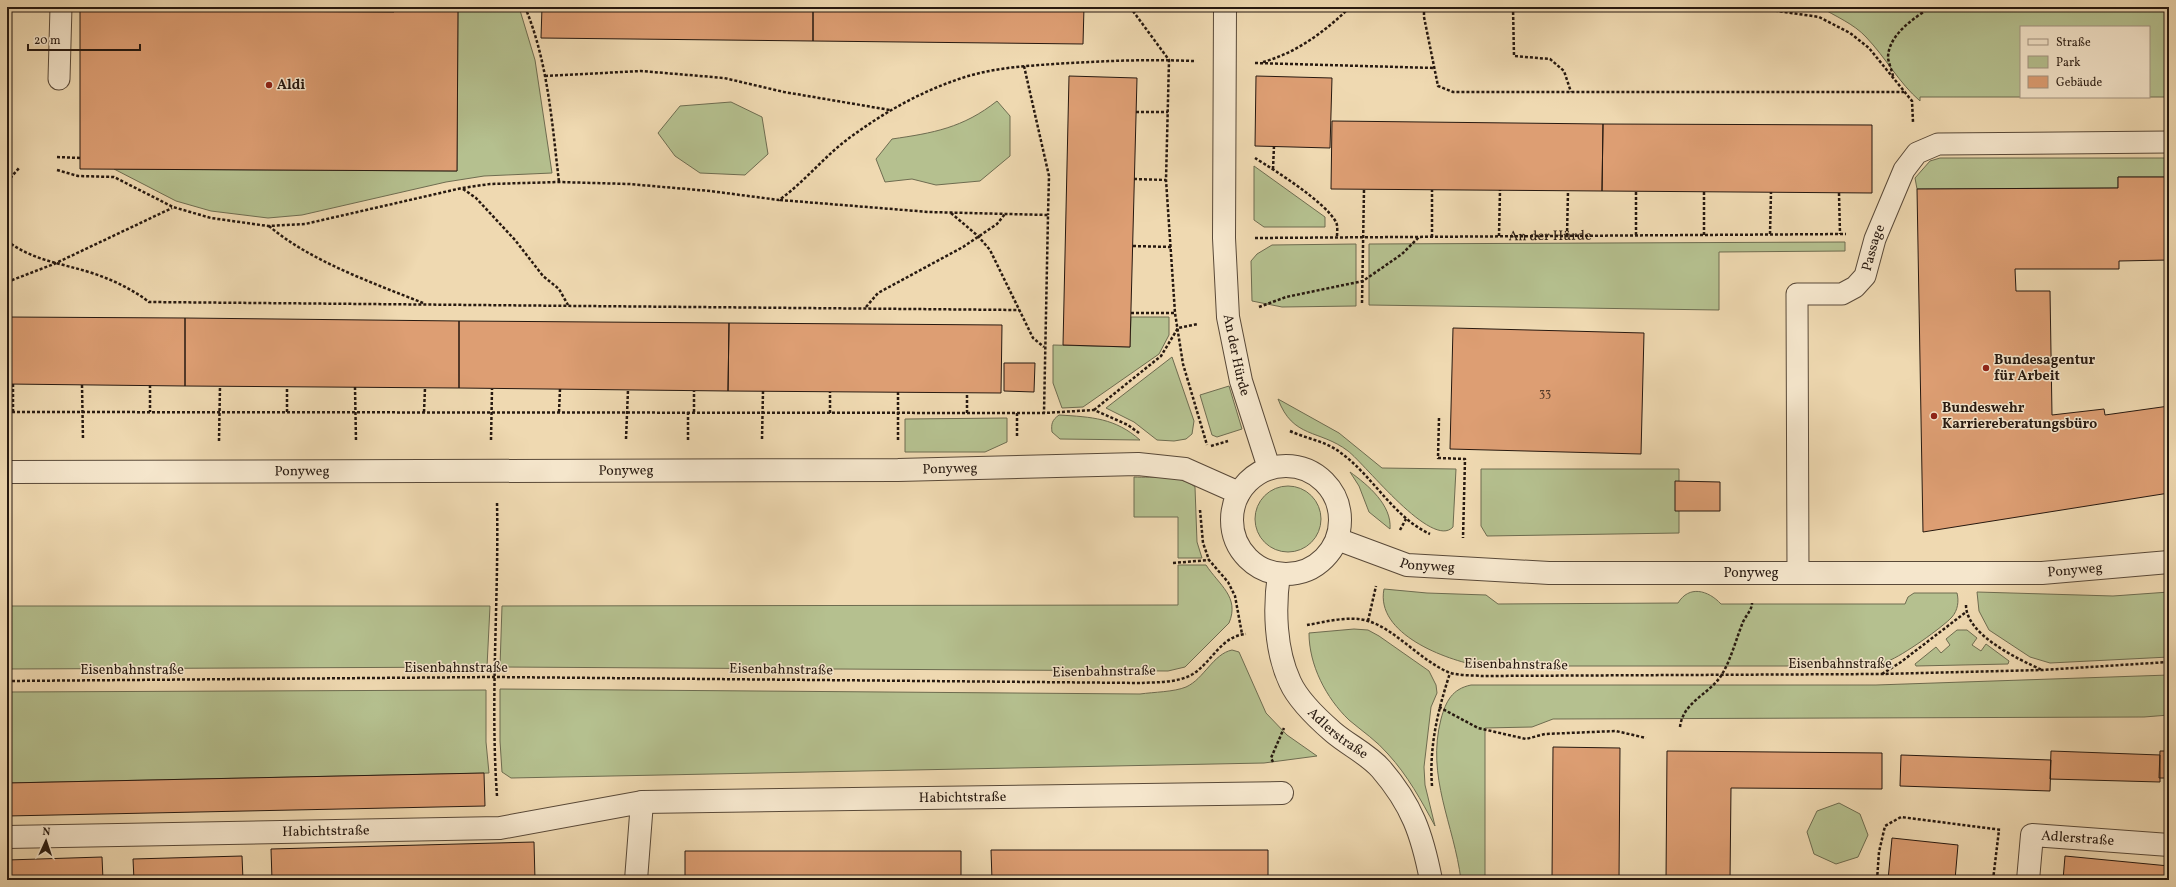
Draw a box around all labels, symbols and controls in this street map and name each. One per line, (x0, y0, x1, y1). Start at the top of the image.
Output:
scale bar (28, 26, 140, 52)
legend (2020, 26, 2150, 98)
text: 20 m (34, 33, 61, 49)
text: Straße (2056, 35, 2091, 51)
text: Park (2056, 55, 2081, 71)
text: Gebäude (2056, 75, 2103, 91)
place label: Aldi (277, 76, 305, 95)
marker: Aldi (264, 80, 274, 90)
street label: Passage (1857, 221, 1890, 273)
street label: An der Hürde (1508, 226, 1592, 246)
street label: An der Hürde (1218, 312, 1255, 399)
place label: Bundesagentur für Arbeit (1994, 351, 2095, 386)
marker: Bundesagentur für Arbeit (1981, 363, 1991, 373)
house number: 33 (1539, 386, 1551, 402)
place label: Bundeswehr Karriereberatungsbüro (1942, 399, 2097, 434)
marker: Bundeswehr Karriereberatungsbüro (1929, 411, 1939, 421)
street label: Ponyweg (922, 459, 978, 479)
street label: Ponyweg (598, 461, 654, 480)
street label: Ponyweg (274, 462, 330, 481)
street label: Ponyweg (1397, 554, 1455, 577)
street label: Ponyweg (2047, 558, 2103, 582)
street label: Ponyweg (1724, 564, 1779, 583)
street label: Eisenbahnstraße (1464, 655, 1568, 675)
street label: Eisenbahnstraße (1788, 655, 1892, 674)
street label: Eisenbahnstraße (404, 659, 508, 678)
street label: Eisenbahnstraße (729, 660, 833, 680)
street label: Eisenbahnstraße (80, 661, 184, 680)
street label: Eisenbahnstraße (1052, 662, 1156, 682)
street label: Adlerstraße (1303, 703, 1372, 764)
street label: Habichtstraße (919, 787, 1007, 808)
north arrow (26, 821, 66, 861)
street label: Habichtstraße (282, 821, 370, 841)
text: N (42, 825, 51, 840)
street label: Adlerstraße (2041, 826, 2115, 850)

